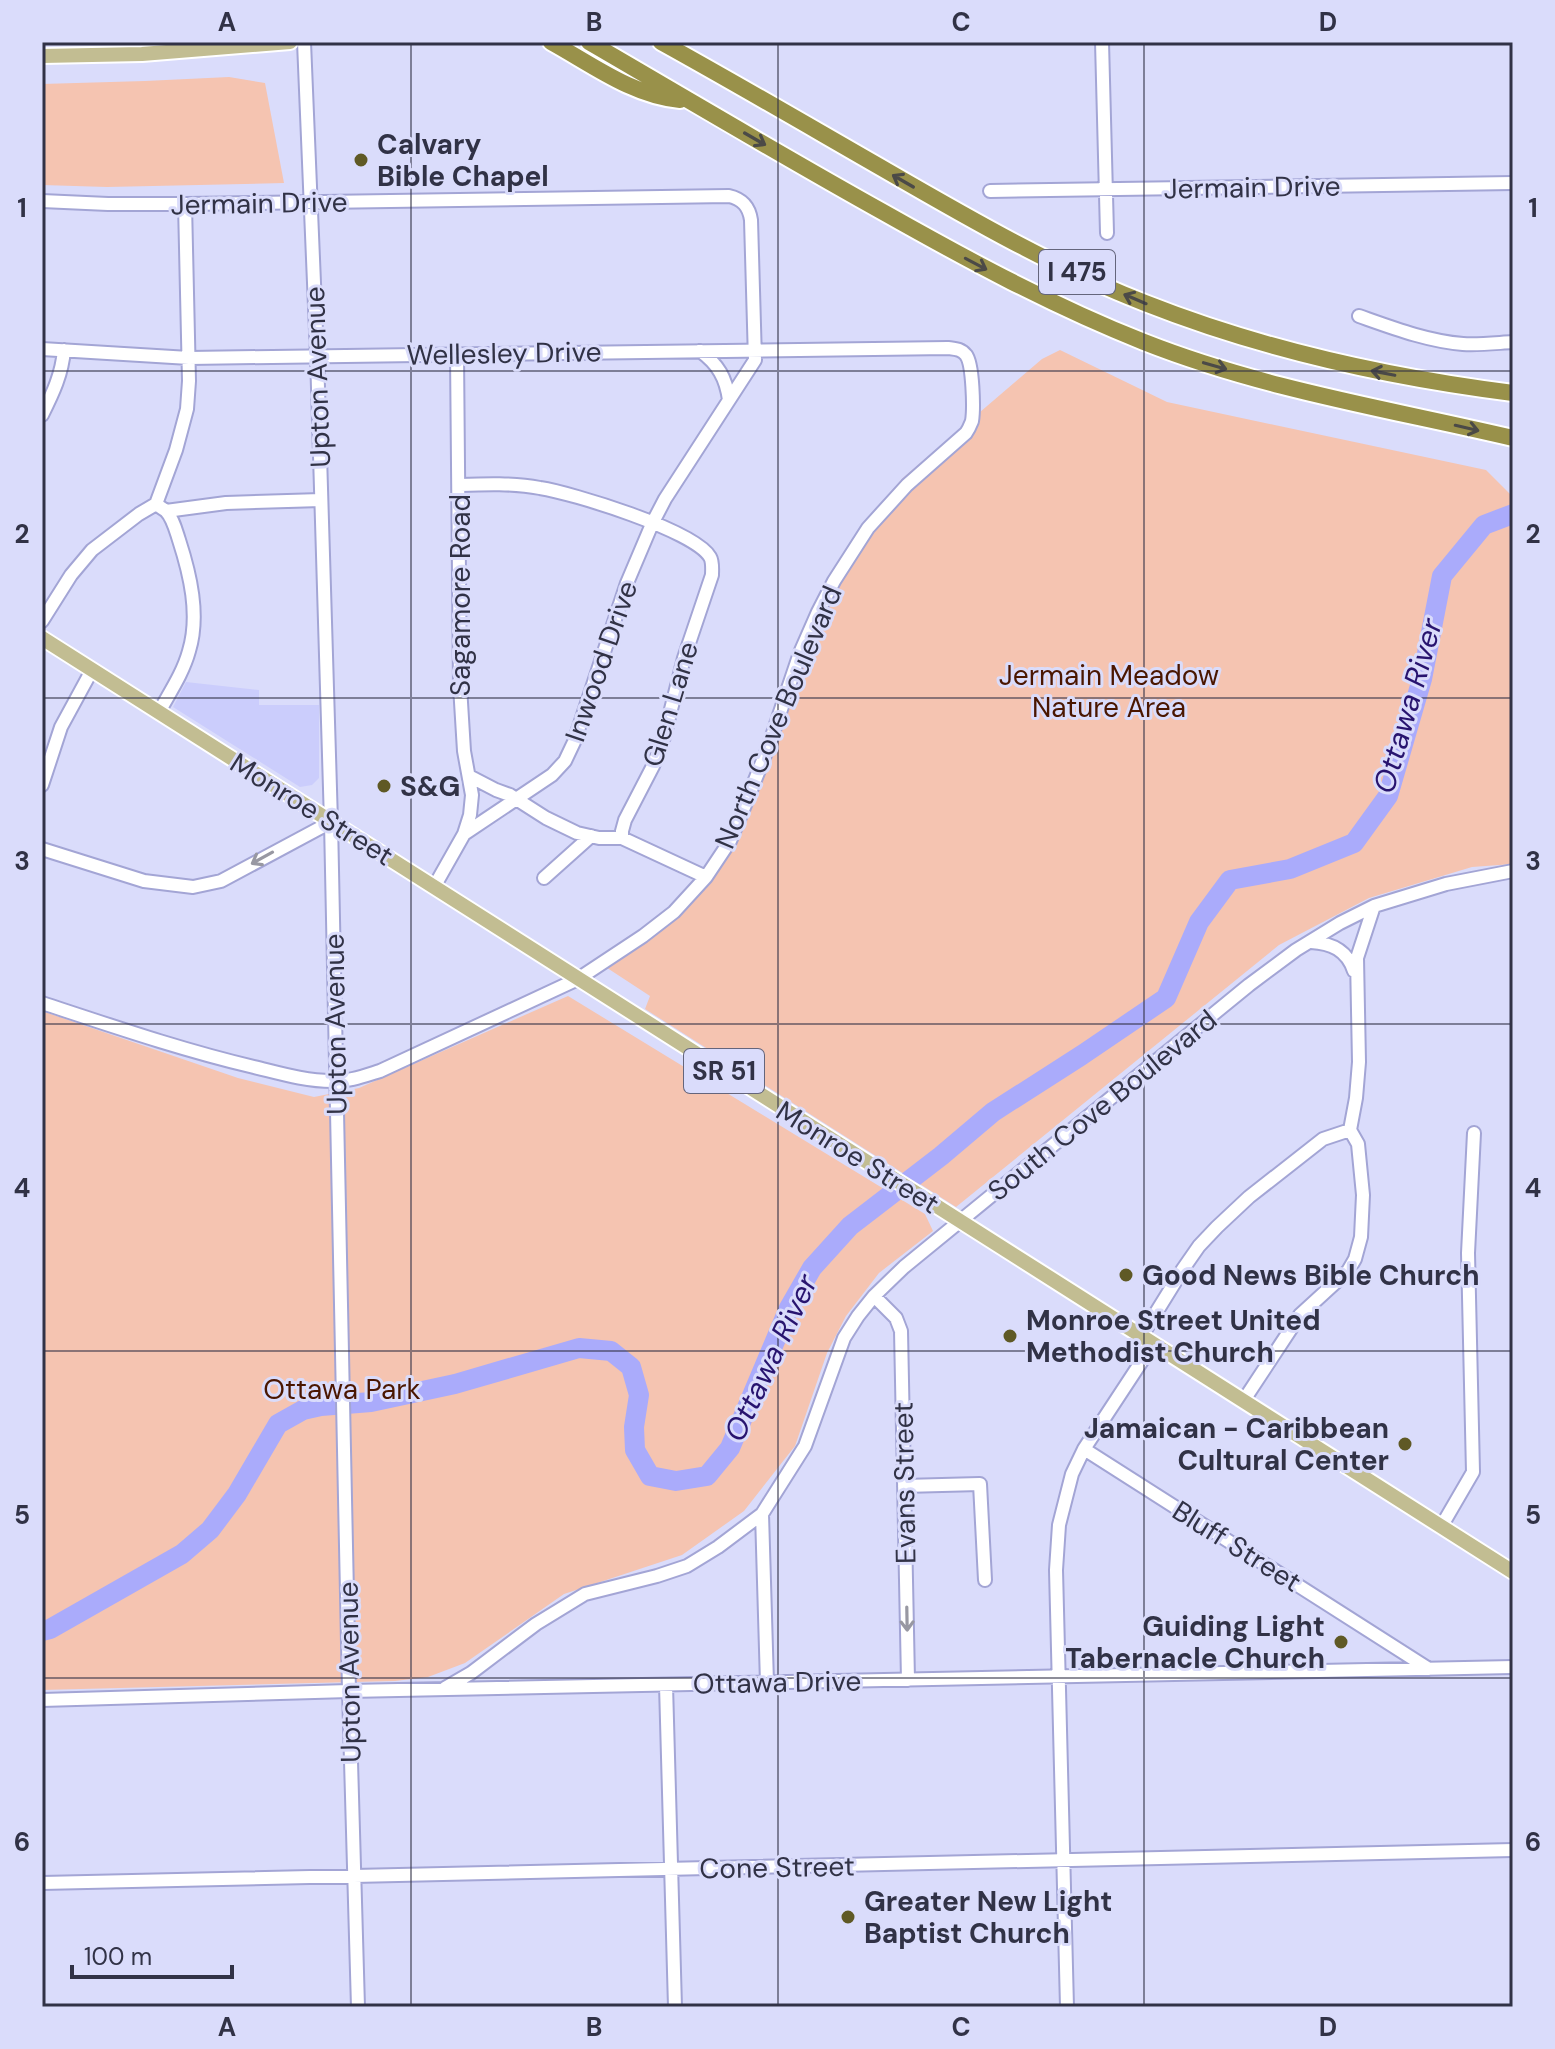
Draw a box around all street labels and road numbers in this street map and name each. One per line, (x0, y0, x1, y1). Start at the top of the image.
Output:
street label: Jermain Drive (1163, 167, 1341, 208)
street label: Jermain Drive (170, 183, 348, 224)
road number: I 475 (1039, 250, 1115, 294)
street label: Upton Avenue (296, 286, 339, 468)
street label: Wellesley Drive (406, 333, 602, 374)
street label: Sagamore Road (442, 494, 479, 696)
street label: Inwood Drive (557, 576, 646, 747)
street label: North Cove Boulevard (706, 580, 851, 854)
street label: Glen Lane (634, 637, 707, 771)
street label: Monroe Street (223, 745, 400, 874)
street label: Upton Avenue (315, 933, 356, 1115)
street label: South Cove Boulevard (980, 1001, 1225, 1209)
road number: SR 51 (684, 1049, 764, 1093)
street label: Monroe Street (769, 1093, 946, 1222)
street label: Evans Street (885, 1402, 924, 1564)
street label: Bluff Street (1165, 1492, 1308, 1601)
street label: Upton Avenue (329, 1581, 370, 1763)
street label: Ottawa Drive (692, 1663, 862, 1702)
street label: Cone Street (699, 1848, 855, 1887)

